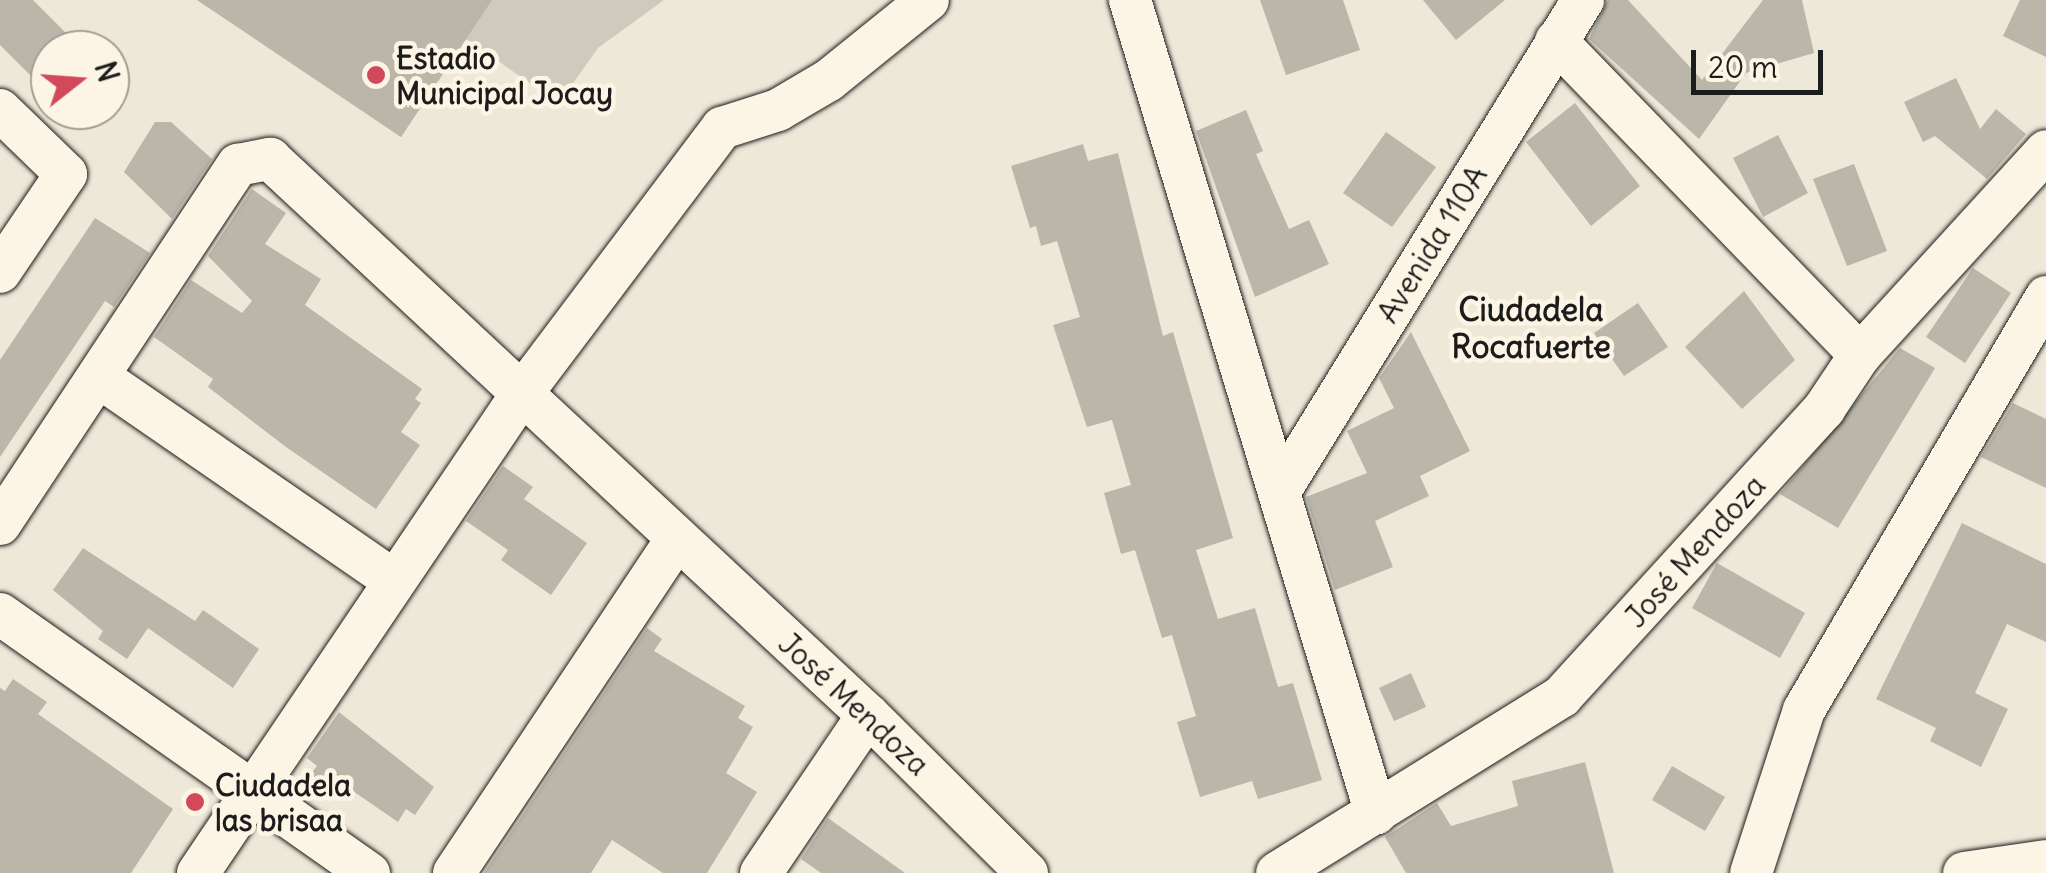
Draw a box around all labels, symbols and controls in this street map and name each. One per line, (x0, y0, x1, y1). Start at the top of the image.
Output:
north arrow (30, 30, 130, 130)
scale bar (1696, 30, 1828, 92)
place label: Estadio Municipal Jocay (396, 40, 613, 110)
text: 20 m (1708, 48, 1778, 86)
text: N (87, 57, 127, 86)
marker: Estadio Municipal Jocay (365, 64, 387, 86)
street label: Avenida 110A (1369, 159, 1495, 329)
district label: Ciudadela Rocafuerte (1451, 292, 1611, 367)
street label: José Mendoza (1617, 468, 1773, 634)
street label: José Mendoza (771, 625, 937, 783)
place label: Ciudadela las brisaa (215, 767, 351, 838)
marker: Ciudadela las brisaa (184, 791, 206, 813)

